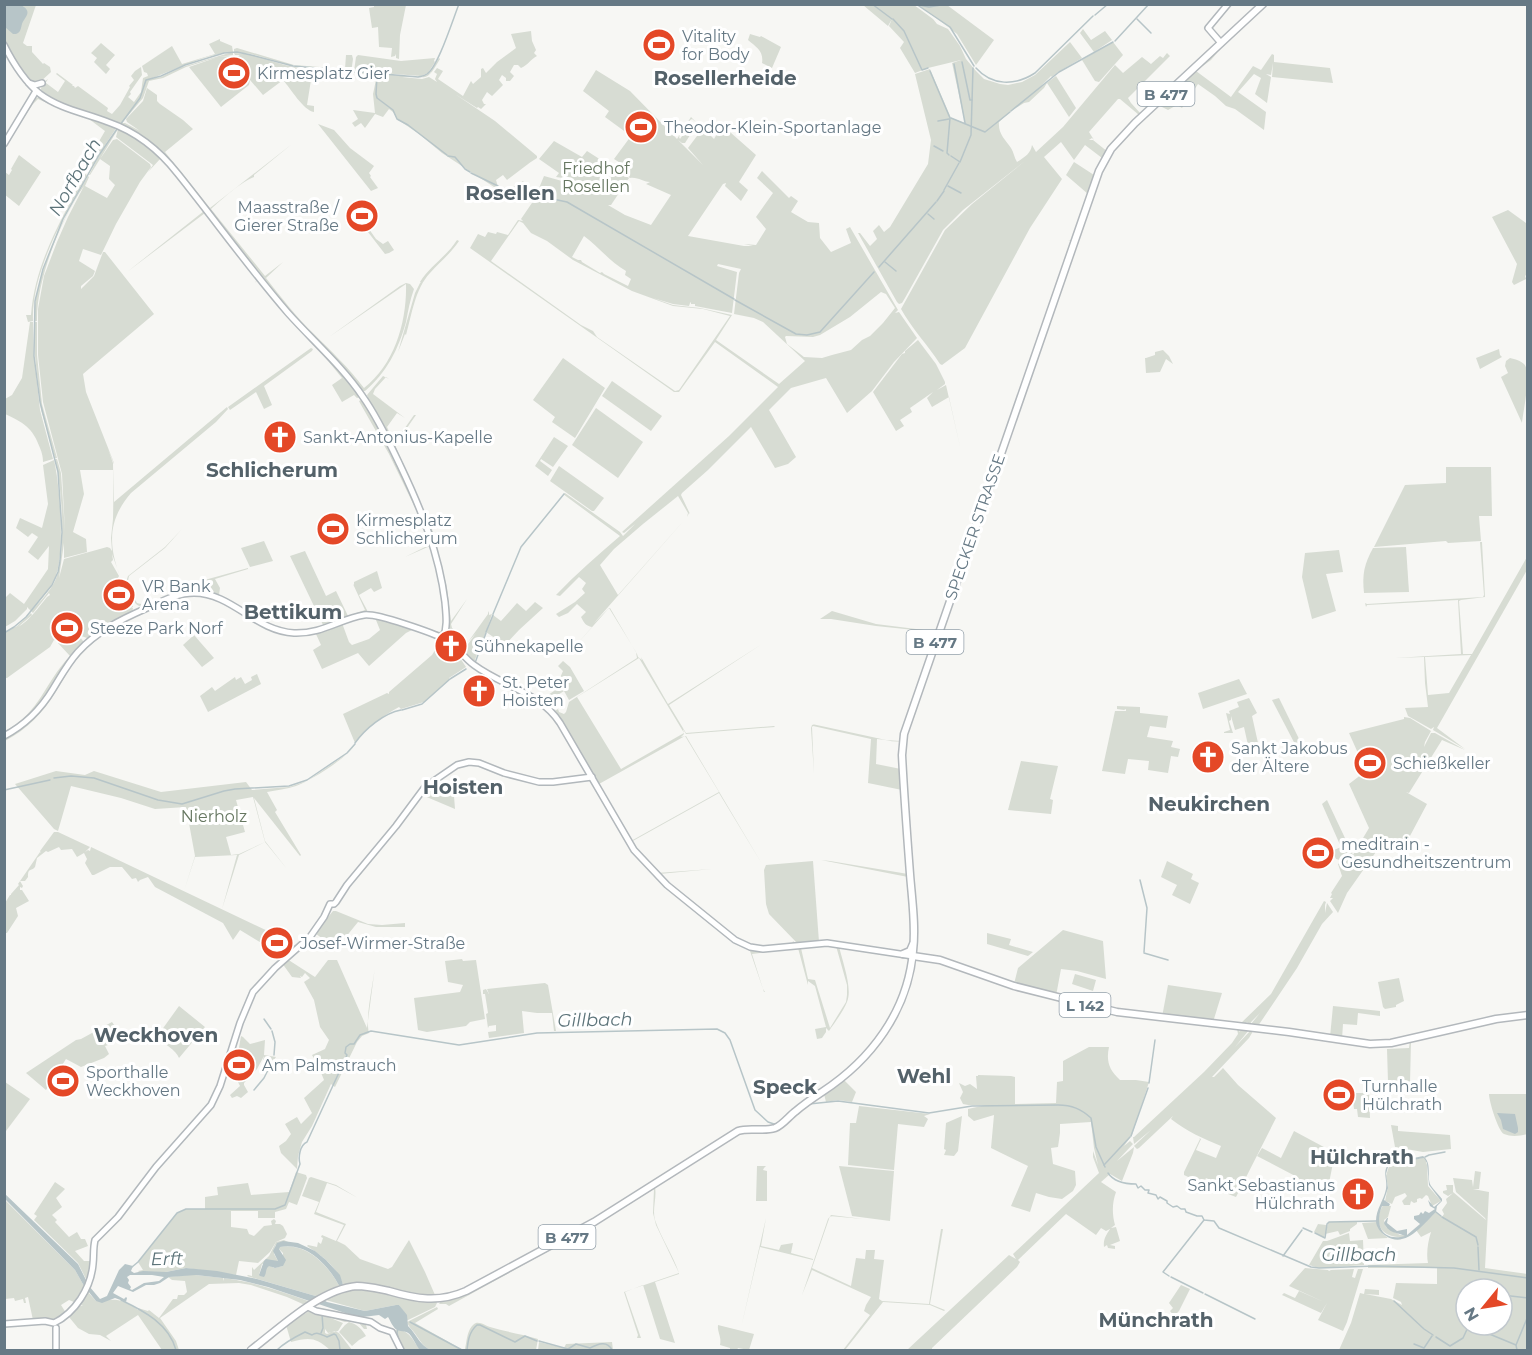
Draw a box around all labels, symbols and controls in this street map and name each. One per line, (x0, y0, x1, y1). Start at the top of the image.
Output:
sports icon: Vitality for Body (641, 27, 677, 63)
place label: Vitality for Body (682, 27, 750, 64)
sports icon: Kirmesplatz Gier (216, 55, 252, 91)
place label: Kirmesplatz Gier (257, 64, 390, 83)
district label: Rosellerheide (653, 66, 797, 90)
road number: B 477 (1138, 82, 1194, 106)
sports icon: Theodor-Klein-Sportanlage (623, 109, 659, 145)
place label: Theodor-Klein-Sportanlage (664, 118, 881, 137)
water label: Norfbach (44, 134, 106, 220)
park label: Friedhof Rosellen (562, 159, 630, 196)
district label: Rosellen (465, 181, 555, 205)
place label: Maasstraße / Gierer Straße (234, 198, 340, 235)
sports icon: Maasstraße / Gierer Straße (344, 198, 380, 234)
church icon: Sankt-Antonius-Kapelle (262, 419, 298, 455)
place label: Sankt-Antonius-Kapelle (303, 428, 493, 447)
street label: SPECKER STRASSE (941, 451, 1009, 603)
district label: Schlicherum (206, 458, 338, 482)
sports icon: Kirmesplatz Schlicherum (315, 511, 351, 547)
place label: Kirmesplatz Schlicherum (356, 511, 458, 548)
sports icon: VR Bank Arena (101, 577, 137, 613)
place label: VR Bank Arena (142, 577, 211, 614)
district label: Bettikum (244, 600, 342, 624)
sports icon: Steeze Park Norf (49, 610, 85, 646)
place label: Steeze Park Norf (90, 619, 223, 638)
church icon: Sühnekapelle (433, 628, 469, 664)
road number: B 477 (906, 630, 964, 654)
place label: Sühnekapelle (474, 637, 584, 656)
church icon: St. Peter Hoisten (461, 673, 497, 709)
place label: St. Peter Hoisten (502, 673, 569, 710)
church icon: Sankt Jakobus der Ältere (1190, 739, 1226, 775)
place label: Sankt Jakobus der Ältere (1231, 739, 1348, 776)
sports icon: Schießkeller (1352, 745, 1388, 781)
place label: Schießkeller (1393, 754, 1491, 773)
district label: Hoisten (423, 775, 503, 799)
district label: Neukirchen (1148, 792, 1270, 816)
park label: Nierholz (181, 807, 247, 826)
sports icon: meditrain - Gesundheitszentrum (1300, 835, 1336, 871)
place label: meditrain - Gesundheitszentrum (1341, 835, 1511, 872)
sports icon: Josef-Wirmer-Straße (259, 925, 295, 961)
place label: Josef-Wirmer-Straße (299, 934, 465, 953)
road number: L 142 (1060, 993, 1110, 1017)
water label: Gillbach (557, 1008, 633, 1032)
district label: Weckhoven (94, 1023, 218, 1047)
sports icon: Am Palmstrauch (221, 1047, 257, 1083)
place label: Am Palmstrauch (262, 1056, 397, 1075)
sports icon: Sporthalle Weckhoven (45, 1063, 81, 1099)
place label: Sporthalle Weckhoven (86, 1063, 181, 1100)
district label: Wehl (897, 1064, 951, 1088)
district label: Speck (753, 1075, 818, 1099)
sports icon: Turnhalle Hülchrath (1321, 1077, 1357, 1113)
place label: Turnhalle Hülchrath (1362, 1077, 1442, 1114)
district label: Hülchrath (1310, 1145, 1414, 1169)
place label: Sankt Sebastianus Hülchrath (1187, 1176, 1335, 1213)
church icon: Sankt Sebastianus Hülchrath (1340, 1176, 1376, 1212)
road number: B 477 (538, 1225, 596, 1249)
water label: Gillbach (1321, 1244, 1397, 1266)
water label: Erft (150, 1248, 184, 1270)
north arrow (1454, 1277, 1514, 1337)
text: N (1460, 1304, 1483, 1325)
district label: Münchrath (1098, 1308, 1214, 1332)

